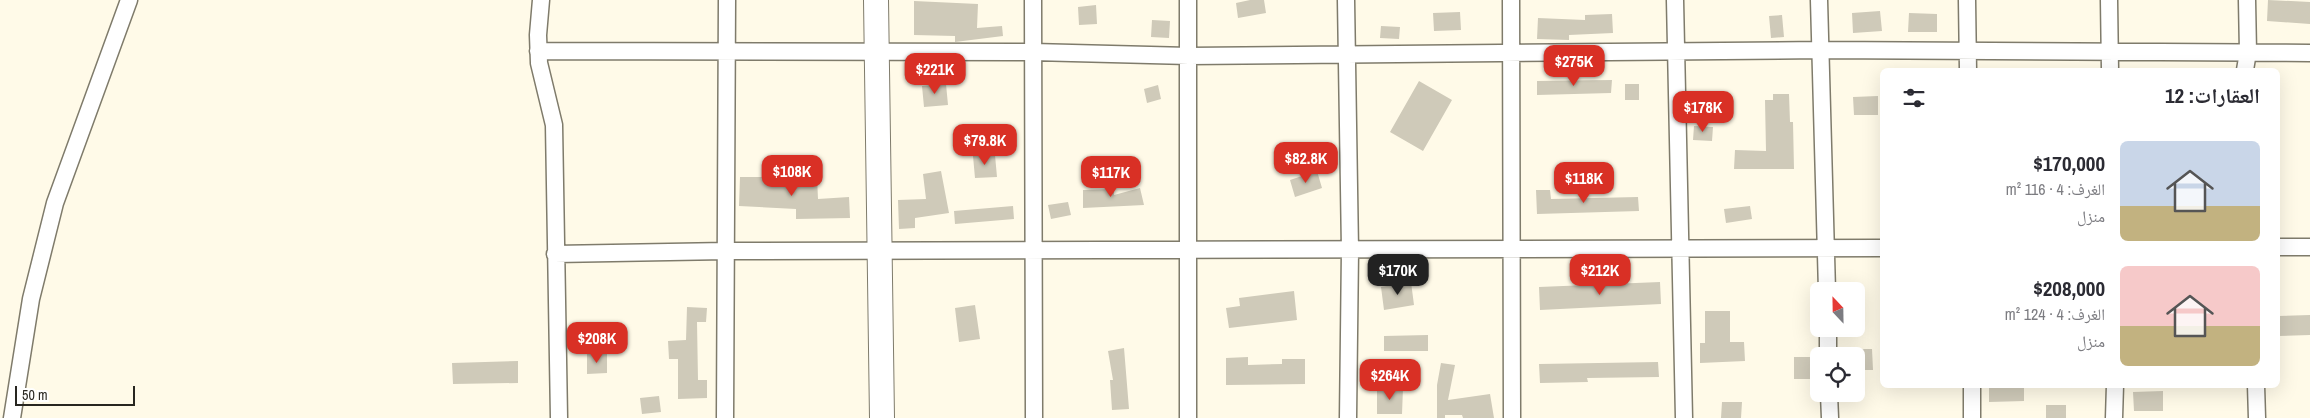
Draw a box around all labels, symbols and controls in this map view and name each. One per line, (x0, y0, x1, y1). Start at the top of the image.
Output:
pin: $275K (1539, 44, 1609, 87)
text: $275K (1555, 50, 1593, 72)
pin: $221K (900, 52, 970, 95)
text: $221K (916, 58, 954, 80)
text: العقارات: 12 (2165, 81, 2260, 110)
icon: filters (1900, 84, 1928, 112)
pin: $178K (1668, 90, 1738, 133)
text: $178K (1684, 96, 1722, 118)
pin: $79.8K (944, 124, 1026, 166)
text: $79.8K (964, 129, 1006, 151)
pin: $82.8K (1265, 142, 1347, 184)
text: $82.8K (1285, 147, 1327, 169)
text: $170,000 (2033, 149, 2105, 178)
pin: $108K (757, 154, 827, 197)
pin: $117K (1076, 156, 1146, 198)
text: $108K (773, 160, 811, 182)
text: $117K (1092, 161, 1130, 183)
icon: home (2160, 161, 2220, 221)
pin: $118K (1549, 162, 1619, 204)
text: $118K (1565, 167, 1603, 189)
text: الغرف: 4 · 116 m² (2006, 178, 2105, 200)
text: منزل (2077, 205, 2105, 227)
pin: $170K (1363, 254, 1433, 296)
pin: $212K (1565, 254, 1635, 296)
text: $170K (1379, 259, 1417, 281)
text: $212K (1581, 259, 1619, 281)
text: $208,000 (2033, 274, 2105, 303)
north arrow (1810, 282, 1865, 338)
map controls (1810, 282, 1865, 402)
icon: home (2160, 286, 2220, 346)
text: الغرف: 4 · 124 m² (2005, 303, 2105, 325)
pin: $208K (562, 322, 632, 364)
text: $208K (578, 327, 616, 349)
text: منزل (2077, 330, 2105, 352)
button: locate (1810, 347, 1865, 402)
pin: $264K (1355, 358, 1425, 401)
text: $264K (1371, 364, 1409, 386)
scale bar (15, 383, 135, 406)
text: 50 m (22, 386, 48, 404)

